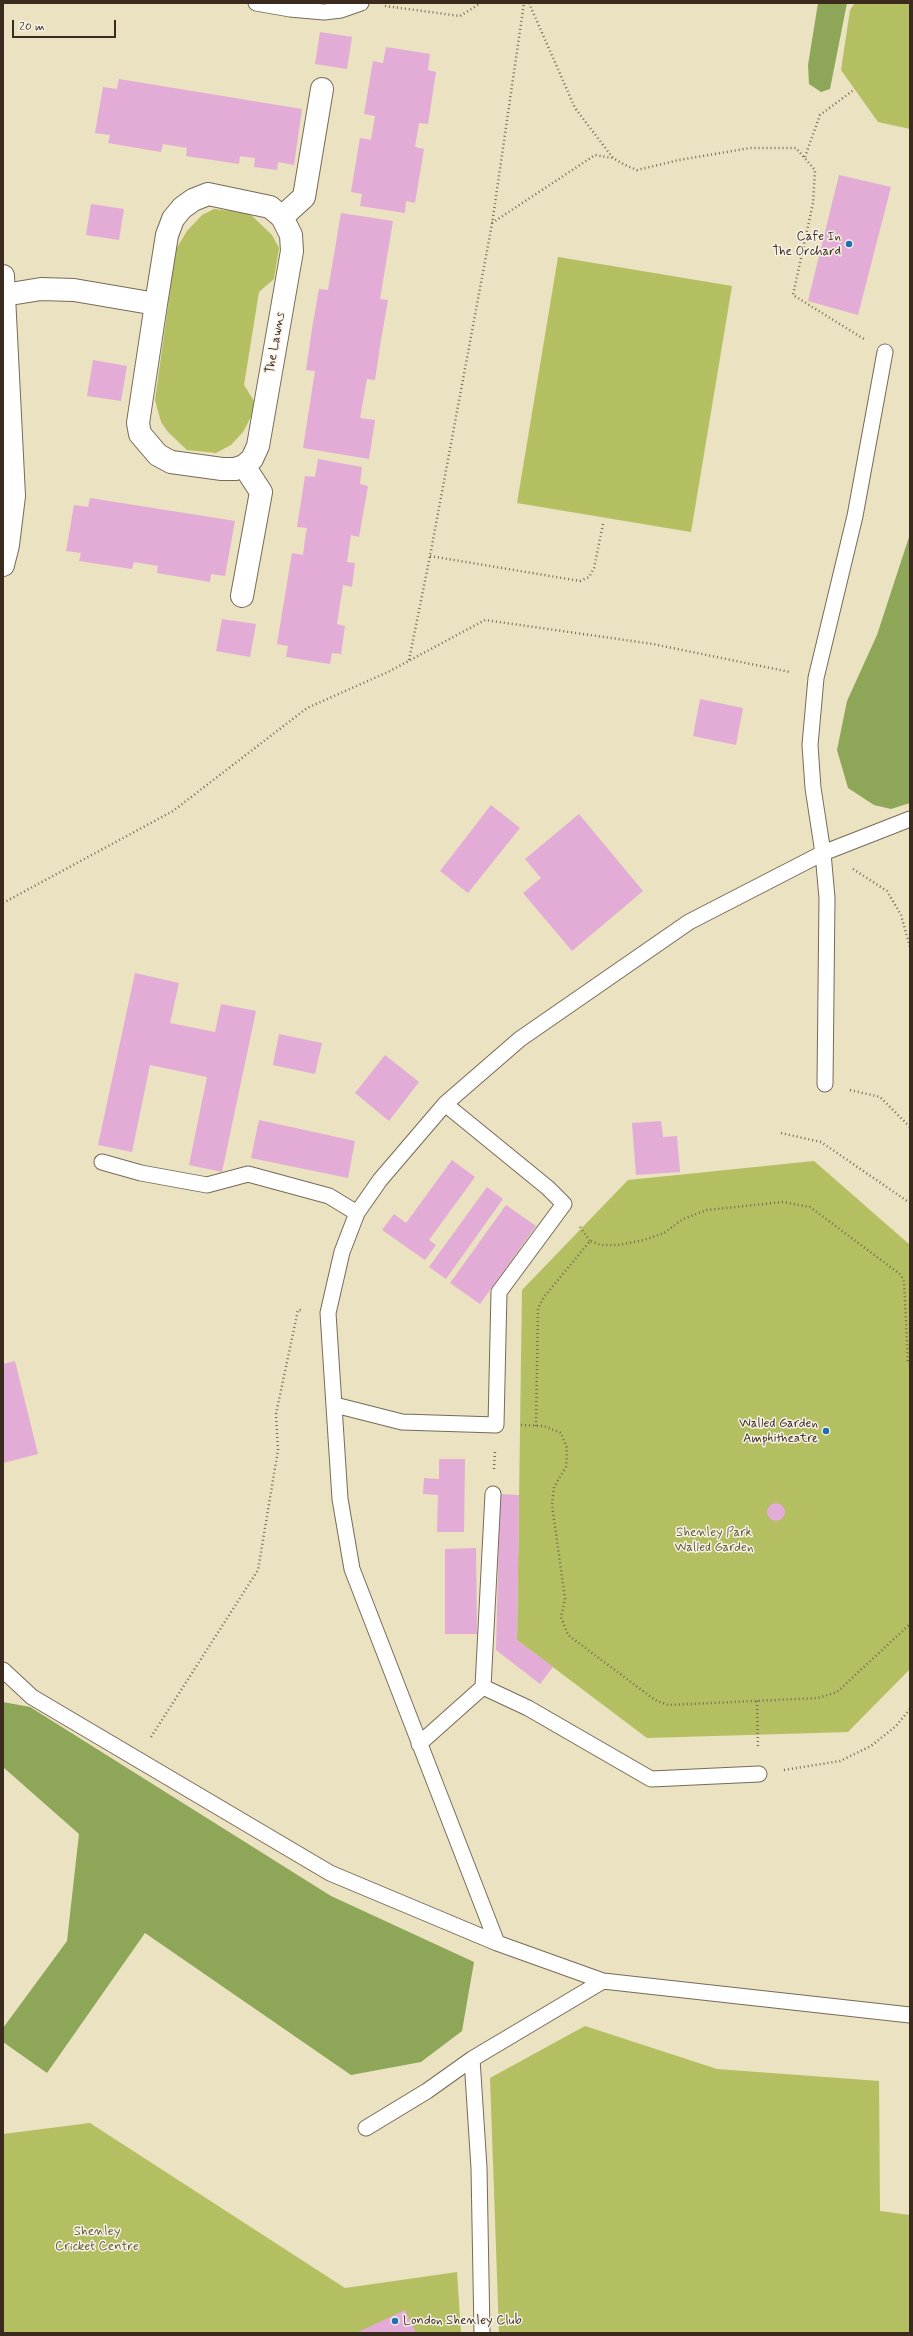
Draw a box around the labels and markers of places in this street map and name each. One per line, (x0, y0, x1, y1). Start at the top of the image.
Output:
place label: Cafe In The Orchard (772, 229, 841, 260)
marker: Cafe In The Orchard (844, 239, 854, 249)
place label: Walled Garden Amphitheatre (739, 1416, 818, 1447)
marker: Walled Garden Amphitheatre (821, 1426, 831, 1436)
place label: London Shenley Club (403, 2313, 522, 2329)
marker: London Shenley Club (390, 2316, 400, 2326)

